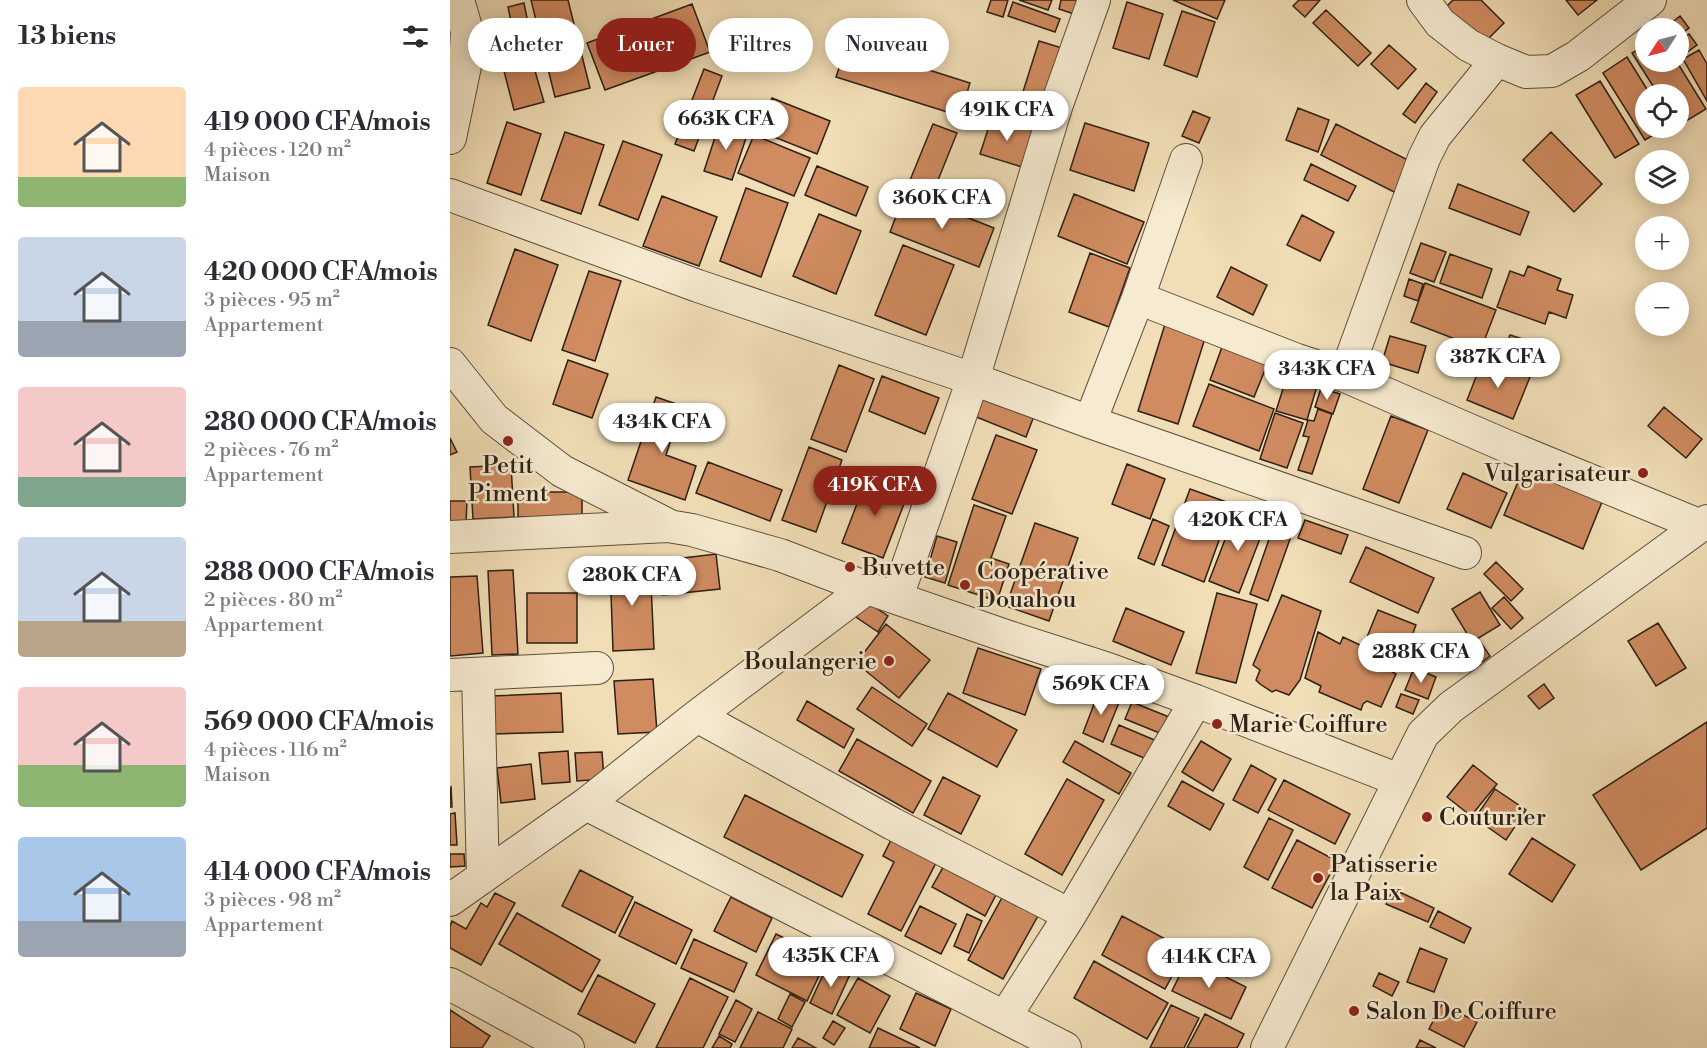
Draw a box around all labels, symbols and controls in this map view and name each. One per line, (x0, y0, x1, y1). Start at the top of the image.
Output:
chip: Acheter (468, 18, 584, 72)
chip: Louer (596, 18, 696, 72)
chip: Filtres (708, 18, 813, 72)
chip: Nouveau (825, 18, 949, 72)
north arrow (1635, 18, 1689, 72)
map controls (1635, 18, 1689, 336)
text: 13 biens (18, 20, 116, 52)
icon: filters (399, 20, 432, 53)
button: locate (1635, 84, 1689, 138)
pin: 491K CFA (945, 91, 1069, 142)
text: 491K CFA (960, 98, 1054, 123)
pin: 663K CFA (664, 100, 788, 151)
text: 419 000 CFA/mois (204, 106, 431, 138)
text: 663K CFA (677, 107, 775, 132)
icon: home (66, 111, 138, 183)
text: 4 pièces · 120 m² (204, 138, 351, 163)
button: layers (1635, 150, 1689, 204)
text: Maison (204, 163, 270, 188)
pin: 360K CFA (880, 179, 1004, 230)
text: 360K CFA (892, 186, 992, 211)
button: + (1635, 216, 1689, 270)
text: 420 000 CFA/mois (204, 256, 438, 288)
icon: home (66, 261, 138, 333)
button: − (1635, 282, 1689, 336)
text: 3 pièces · 95 m² (204, 288, 340, 313)
text: Appartement (204, 313, 324, 338)
pin: 387K CFA (1436, 338, 1560, 389)
text: 387K CFA (1450, 345, 1546, 370)
pin: 343K CFA (1265, 350, 1389, 401)
text: 343K CFA (1278, 357, 1376, 382)
pin: 434K CFA (600, 403, 724, 454)
text: 280 000 CFA/mois (204, 406, 437, 438)
text: 434K CFA (612, 410, 712, 435)
icon: home (66, 411, 138, 483)
marker: Petit Piment (501, 434, 515, 448)
text: 2 pièces · 76 m² (204, 438, 339, 463)
place label: Petit Piment (468, 451, 549, 509)
place label: Vulgarisateur (1483, 459, 1631, 489)
text: Appartement (204, 463, 324, 488)
pin: 419K CFA (813, 466, 937, 517)
marker: Vulgarisateur (1636, 466, 1650, 480)
text: 419K CFA (828, 473, 922, 498)
pin: 420K CFA (1176, 501, 1300, 552)
text: 420K CFA (1188, 508, 1288, 533)
place label: Buvette (861, 553, 945, 583)
text: 288 000 CFA/mois (204, 556, 434, 588)
pin: 280K CFA (570, 556, 694, 607)
place label: Coopérative Douahou (977, 557, 1109, 615)
marker: Buvette (843, 560, 857, 574)
icon: home (66, 561, 138, 633)
text: 280K CFA (582, 563, 682, 588)
marker: Coopérative Douahou (958, 578, 972, 592)
text: 2 pièces · 80 m² (204, 588, 342, 613)
text: Appartement (204, 613, 324, 638)
pin: 288K CFA (1359, 633, 1483, 684)
text: 288K CFA (1372, 640, 1470, 665)
place label: Boulangerie (743, 647, 877, 677)
marker: Boulangerie (882, 654, 896, 668)
pin: 569K CFA (1039, 665, 1163, 716)
text: 569K CFA (1052, 672, 1150, 697)
text: 569 000 CFA/mois (204, 706, 434, 738)
place label: Marie Coiffure (1229, 710, 1388, 740)
icon: home (66, 711, 138, 783)
marker: Marie Coiffure (1210, 717, 1224, 731)
text: 4 pièces · 116 m² (204, 738, 347, 763)
text: Maison (204, 763, 270, 788)
place label: Couturier (1439, 803, 1546, 833)
marker: Couturier (1420, 810, 1434, 824)
place label: Patisserie la Paix (1330, 850, 1438, 908)
text: 414 000 CFA/mois (204, 856, 431, 888)
icon: home (66, 861, 138, 933)
marker: Patisserie la Paix (1311, 871, 1325, 885)
text: 3 pièces · 98 m² (204, 888, 341, 913)
text: Appartement (204, 913, 324, 938)
pin: 435K CFA (769, 937, 893, 988)
pin: 414K CFA (1147, 938, 1271, 989)
text: 435K CFA (782, 944, 880, 969)
text: 414K CFA (1161, 945, 1257, 970)
place label: Salon De Coiffure (1366, 997, 1557, 1027)
marker: Salon De Coiffure (1347, 1004, 1361, 1018)

